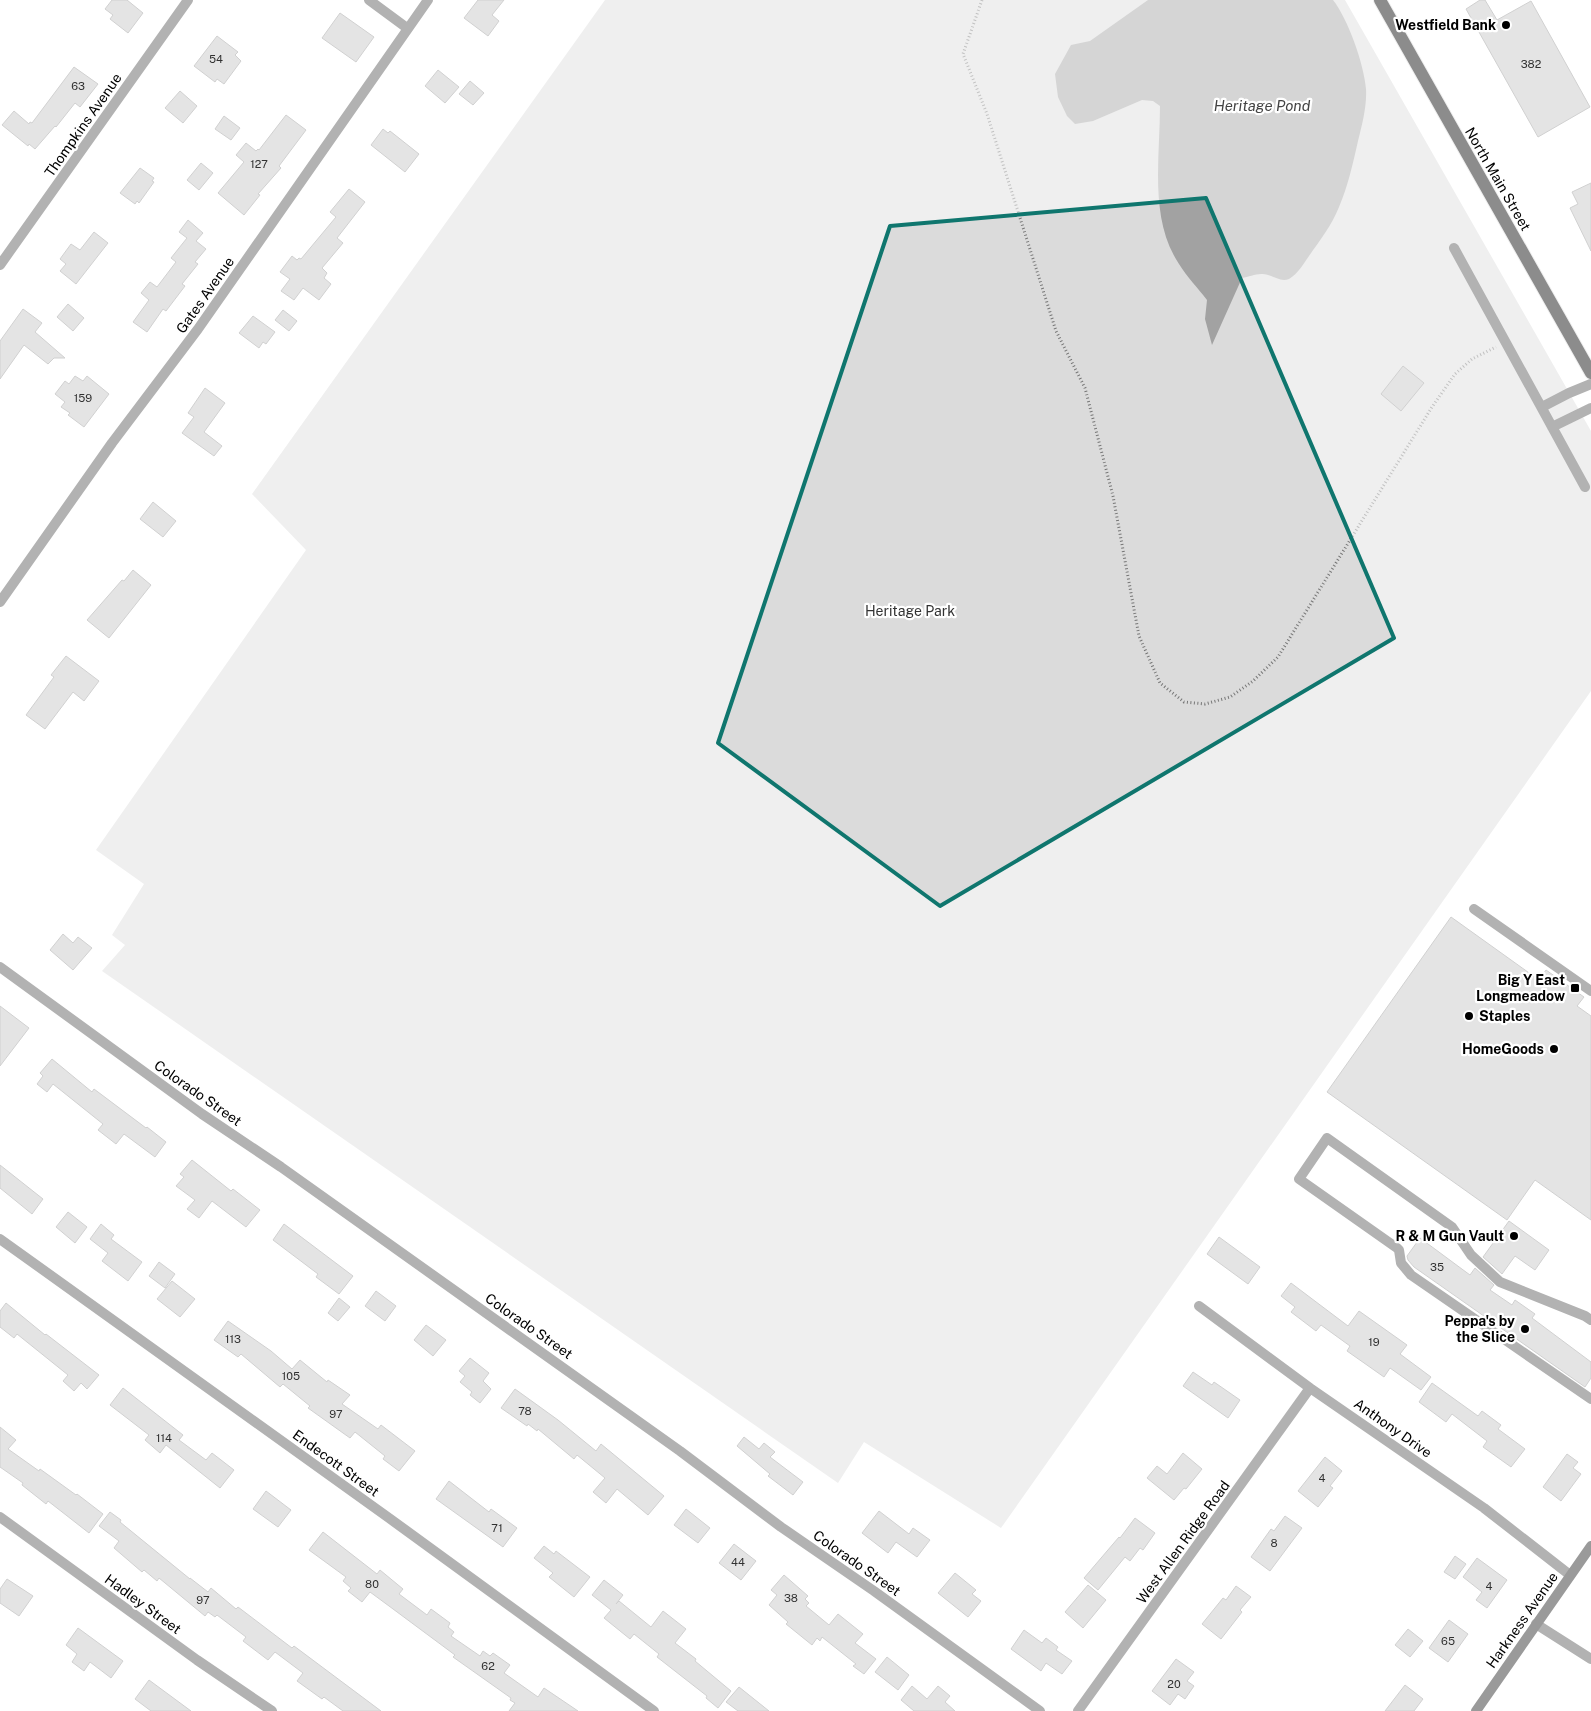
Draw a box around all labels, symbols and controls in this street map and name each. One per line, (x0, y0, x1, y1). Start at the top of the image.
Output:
place label: Westfield Bank (1395, 17, 1496, 33)
marker: Westfield Bank (1500, 19, 1512, 31)
house number: 54 (209, 53, 223, 65)
house number: 382 (1521, 58, 1542, 70)
street label: Thompkins Avenue (41, 70, 125, 180)
house number: 63 (71, 80, 85, 92)
water label: Heritage Pond (1214, 97, 1311, 114)
street label: North Main Street (1462, 125, 1534, 233)
house number: 127 (250, 158, 268, 170)
street label: Gates Avenue (173, 254, 237, 336)
house number: 159 (74, 392, 92, 404)
park label: Heritage Park (865, 603, 955, 619)
place label: Big Y East Longmeadow (1476, 972, 1565, 1004)
marker: Big Y East Longmeadow (1569, 982, 1581, 994)
place label: Staples (1479, 1008, 1530, 1024)
marker: Staples (1463, 1010, 1475, 1022)
place label: HomeGoods (1462, 1041, 1544, 1057)
marker: HomeGoods (1548, 1043, 1560, 1055)
street label: Colorado Street (151, 1057, 245, 1129)
place label: R & M Gun Vault (1395, 1228, 1504, 1244)
marker: R & M Gun Vault (1508, 1230, 1520, 1242)
house number: 35 (1430, 1261, 1444, 1273)
street label: Colorado Street (482, 1290, 576, 1362)
place label: Peppa's by the Slice (1444, 1313, 1515, 1345)
marker: Peppa's by the Slice (1519, 1323, 1531, 1335)
house number: 113 (225, 1333, 241, 1345)
house number: 19 (1368, 1336, 1380, 1348)
house number: 105 (282, 1370, 300, 1382)
street label: Anthony Drive (1351, 1395, 1435, 1461)
house number: 78 (518, 1405, 532, 1417)
house number: 97 (329, 1408, 343, 1420)
street label: Endecott Street (290, 1426, 382, 1500)
house number: 114 (156, 1432, 172, 1444)
house number: 4 (1319, 1472, 1326, 1484)
street label: West Allen Ridge Road (1133, 1478, 1233, 1606)
house number: 71 (491, 1522, 503, 1534)
street label: Colorado Street (810, 1527, 904, 1599)
house number: 8 (1270, 1537, 1278, 1549)
house number: 44 (731, 1556, 745, 1568)
street label: Harkness Avenue (1483, 1569, 1561, 1671)
street label: Hadley Street (102, 1571, 184, 1637)
house number: 80 (365, 1578, 379, 1590)
house number: 4 (1486, 1580, 1493, 1592)
house number: 38 (784, 1592, 798, 1604)
house number: 97 (196, 1594, 210, 1606)
house number: 65 (1441, 1635, 1455, 1647)
house number: 62 (481, 1660, 495, 1672)
house number: 20 (1167, 1678, 1181, 1690)

